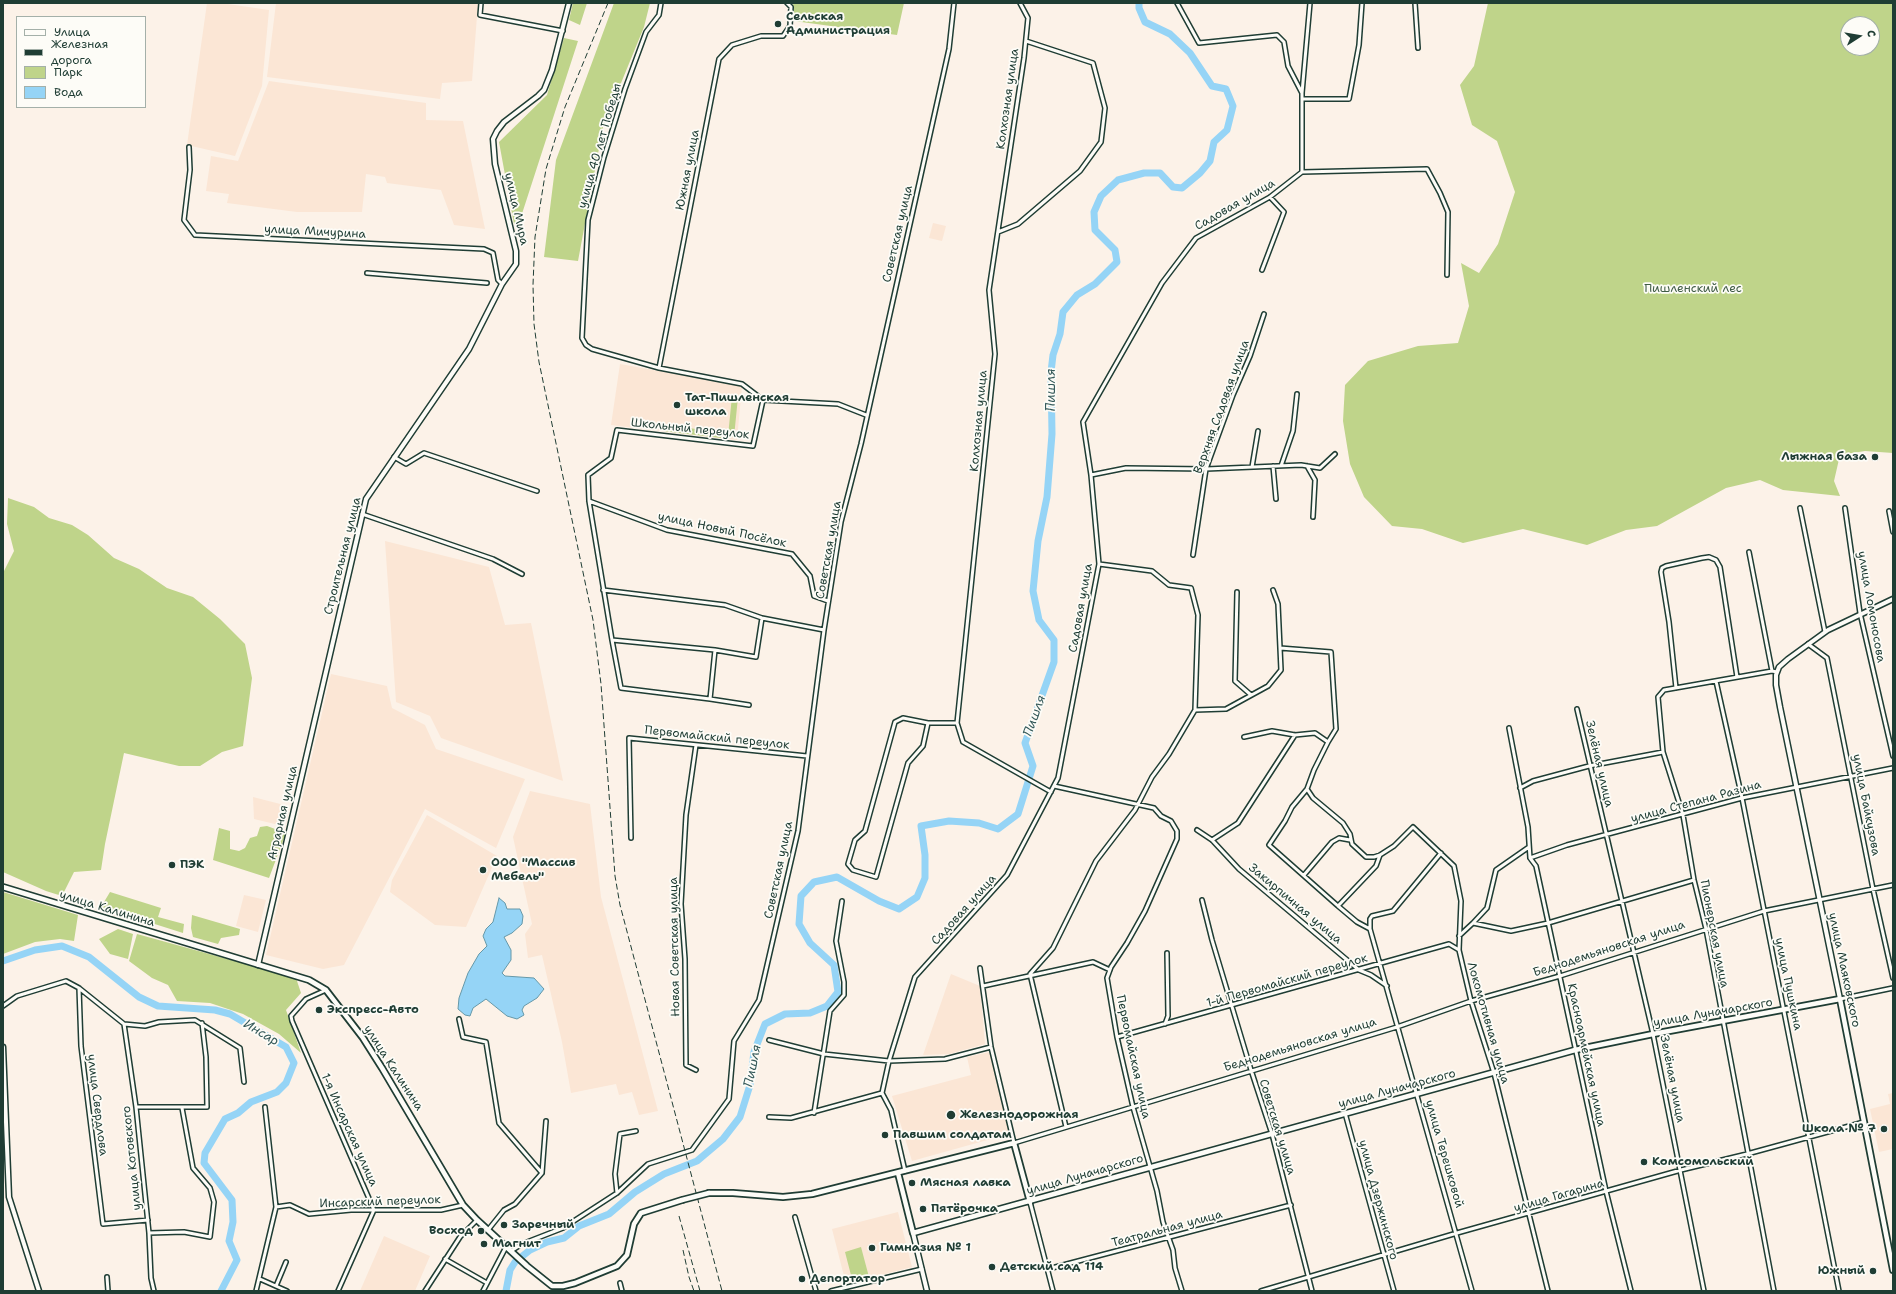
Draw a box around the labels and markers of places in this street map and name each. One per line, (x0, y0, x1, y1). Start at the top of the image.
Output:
place label: Сельская Администрация (786, 10, 890, 38)
marker: Сельская Администрация (773, 19, 783, 29)
place label: Тат-Пишленская школа (685, 391, 789, 419)
marker: Тат-Пишленская школа (672, 400, 682, 410)
place label: Лыжная база (1781, 450, 1867, 464)
marker: Лыжная база (1870, 452, 1880, 462)
place label: ООО "Массив Мебель" (491, 856, 575, 884)
place label: ПЭК (180, 858, 204, 872)
marker: ПЭК (167, 860, 177, 870)
marker: ООО "Массив Мебель" (478, 865, 488, 875)
place label: Экспресс-Авто (327, 1003, 419, 1017)
marker: Экспресс-Авто (314, 1005, 324, 1015)
place label: Железнодорожная (960, 1108, 1078, 1122)
marker: Железнодорожная (945, 1109, 957, 1121)
place label: Школа № 7 (1802, 1122, 1876, 1136)
marker: Школа № 7 (1879, 1124, 1889, 1134)
place label: Павшим солдатам (893, 1128, 1012, 1142)
marker: Павшим солдатам (880, 1130, 890, 1140)
place label: Комсомольский (1652, 1155, 1754, 1169)
marker: Комсомольский (1639, 1157, 1649, 1167)
place label: Мясная лавка (920, 1176, 1011, 1190)
marker: Мясная лавка (907, 1178, 917, 1188)
place label: Пятёрочка (931, 1202, 998, 1216)
marker: Пятёрочка (918, 1204, 928, 1214)
place label: Заречный (512, 1218, 574, 1232)
marker: Заречный (499, 1220, 509, 1230)
place label: Восход (429, 1224, 473, 1238)
marker: Восход (476, 1226, 486, 1236)
place label: Магнит (492, 1237, 541, 1251)
marker: Магнит (479, 1239, 489, 1249)
place label: Гимназия № 1 (880, 1241, 971, 1255)
marker: Гимназия № 1 (867, 1243, 877, 1253)
place label: Детский сад 114 (1000, 1260, 1103, 1274)
marker: Детский сад 114 (987, 1262, 997, 1272)
place label: Южный (1818, 1264, 1865, 1278)
marker: Южный (1868, 1266, 1878, 1276)
place label: Депортатор (810, 1272, 885, 1286)
marker: Депортатор (797, 1274, 807, 1284)

